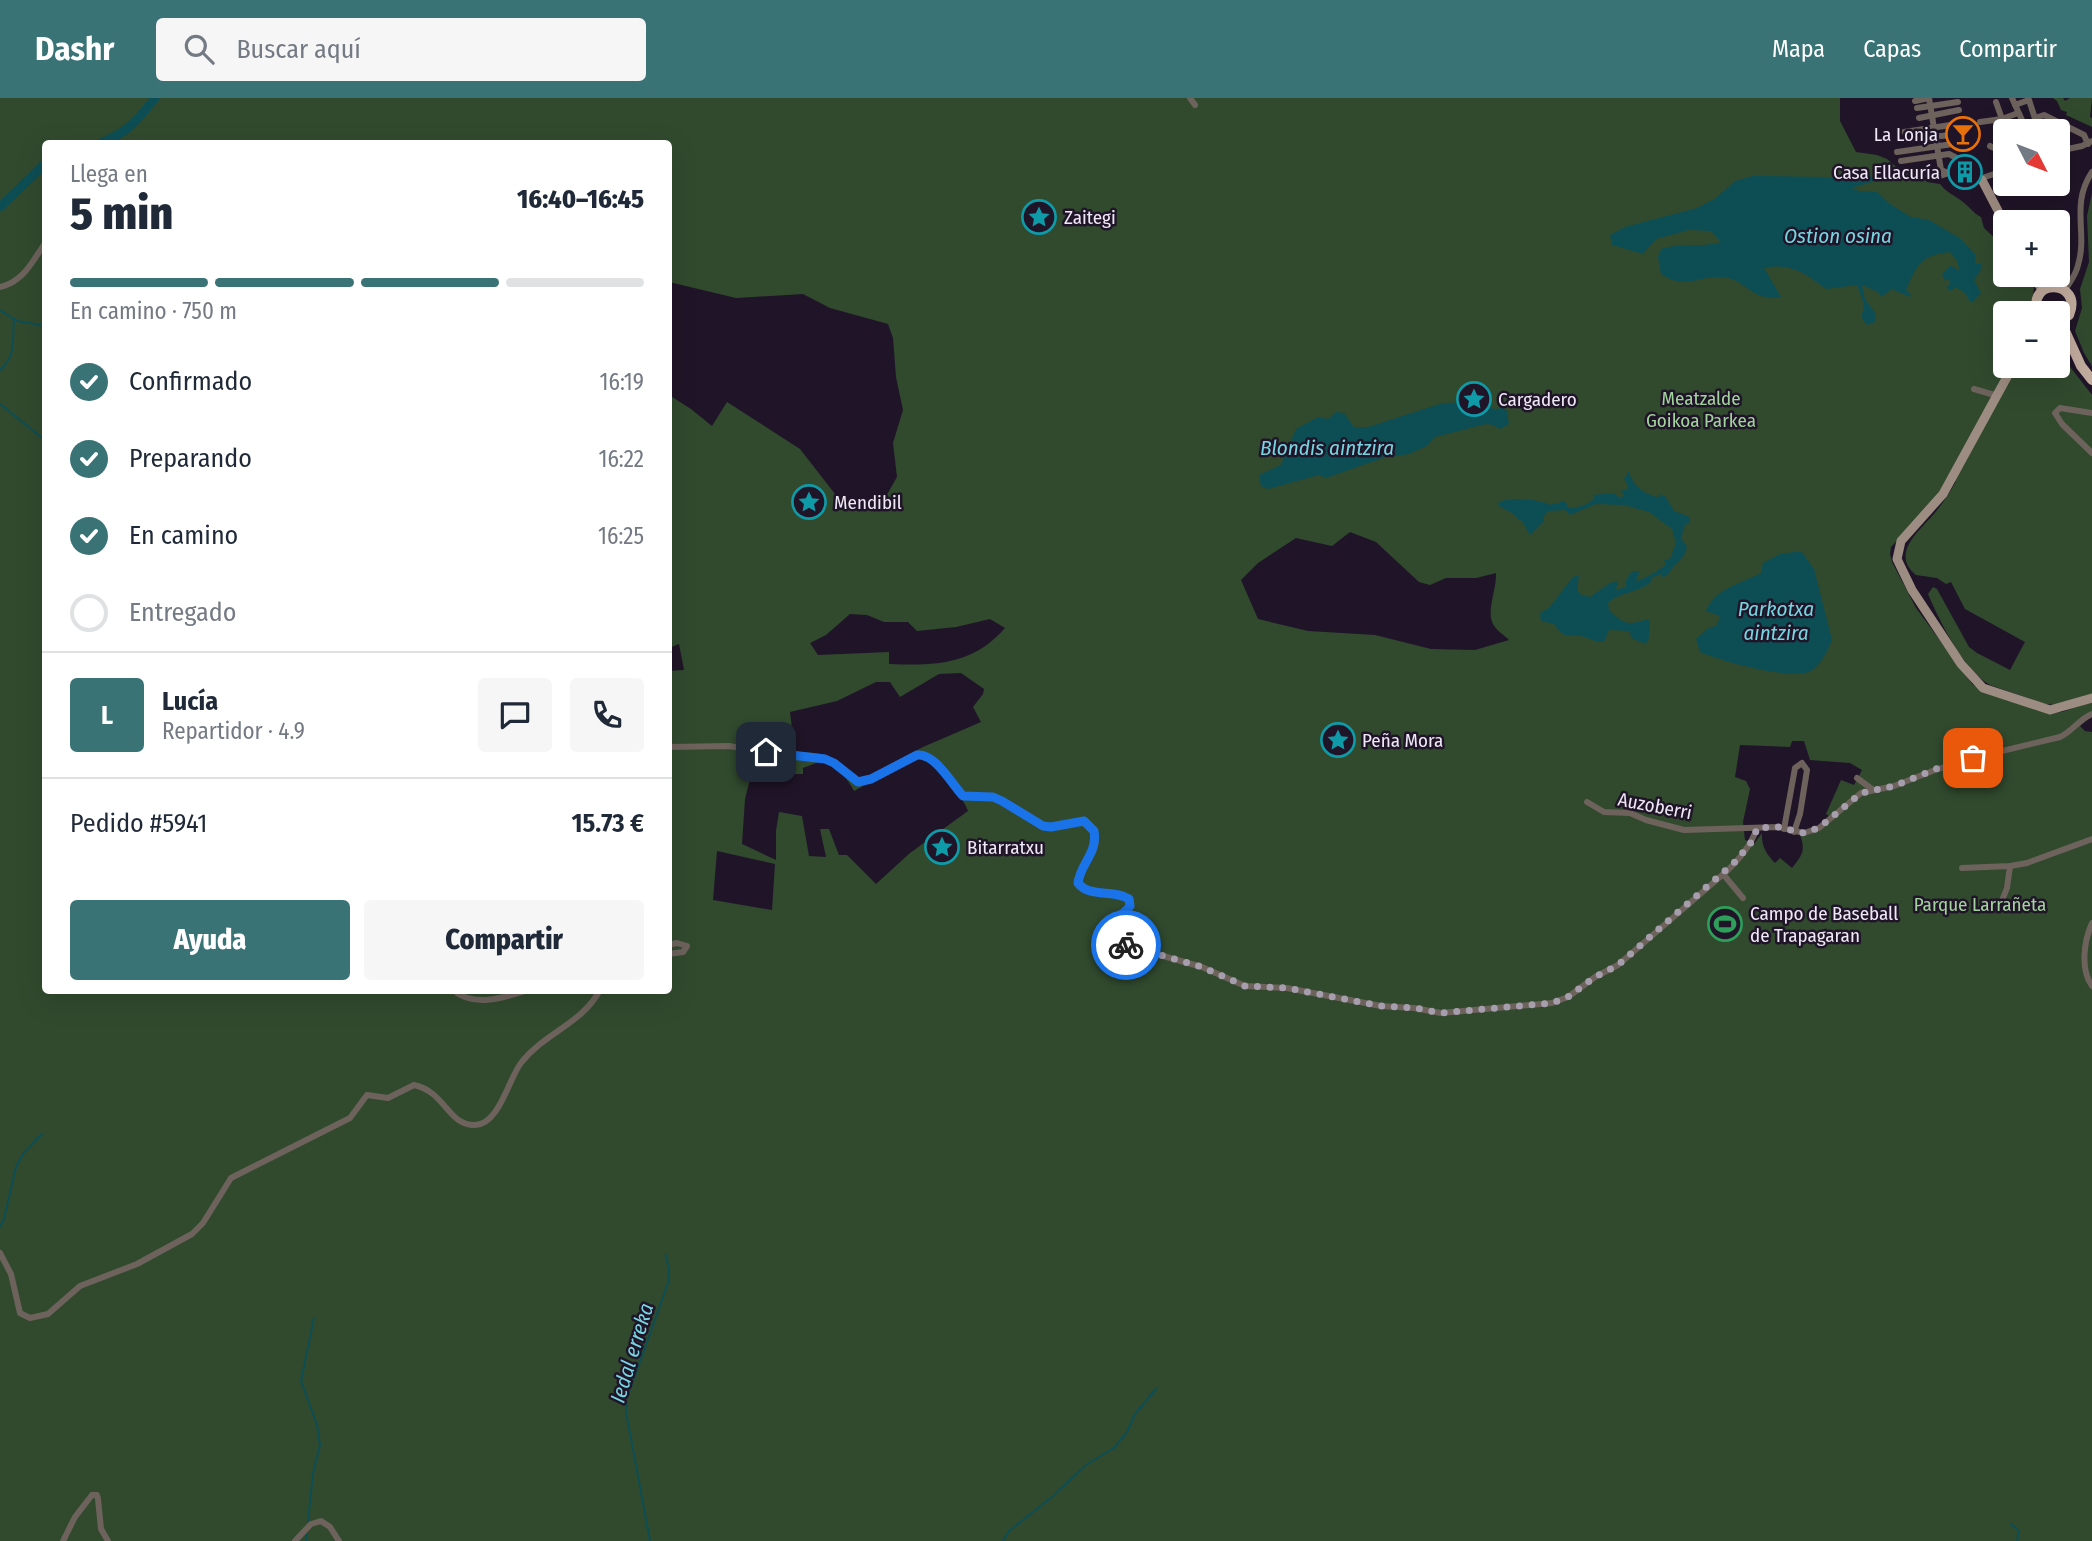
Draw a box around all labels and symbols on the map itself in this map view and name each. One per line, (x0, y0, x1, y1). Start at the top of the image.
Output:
bar icon: La Lonja (1944, 115, 1982, 153)
north arrow (1993, 119, 2070, 196)
place label: La Lonja (1874, 123, 1938, 146)
building icon: Casa Ellacuría (1946, 153, 1984, 191)
place label: Casa Ellacuría (1833, 161, 1940, 184)
place icon: Zaitegi (1020, 198, 1058, 236)
place label: Zaitegi (1064, 206, 1116, 229)
water label: Ostion osina (1784, 223, 1892, 249)
place icon: Cargadero (1455, 380, 1493, 418)
park label: Meatzalde Goikoa Parkea (1646, 387, 1756, 432)
place label: Cargadero (1498, 388, 1577, 411)
water label: Blondis aintzira (1260, 435, 1394, 461)
place icon: Mendibil (790, 483, 828, 521)
place label: Mendibil (834, 491, 902, 514)
water label: Parkotxa aintzira (1738, 596, 1814, 646)
place icon: Peña Mora (1319, 721, 1357, 759)
pin (736, 722, 796, 782)
pin (1943, 728, 2003, 788)
place label: Peña Mora (1362, 729, 1443, 752)
street label: Auzoberri (1616, 788, 1694, 824)
place icon: Bitarratxu (923, 828, 961, 866)
place label: Bitarratxu (967, 836, 1044, 859)
park label: Parque Larrañeta (1914, 893, 2046, 916)
place label: Campo de Baseball de Trapagaran (1750, 902, 1898, 947)
sports icon: Campo de Baseball de Trapagaran (1706, 905, 1744, 943)
courier (1091, 910, 1161, 980)
water label: Iedal erreka (605, 1300, 659, 1406)

